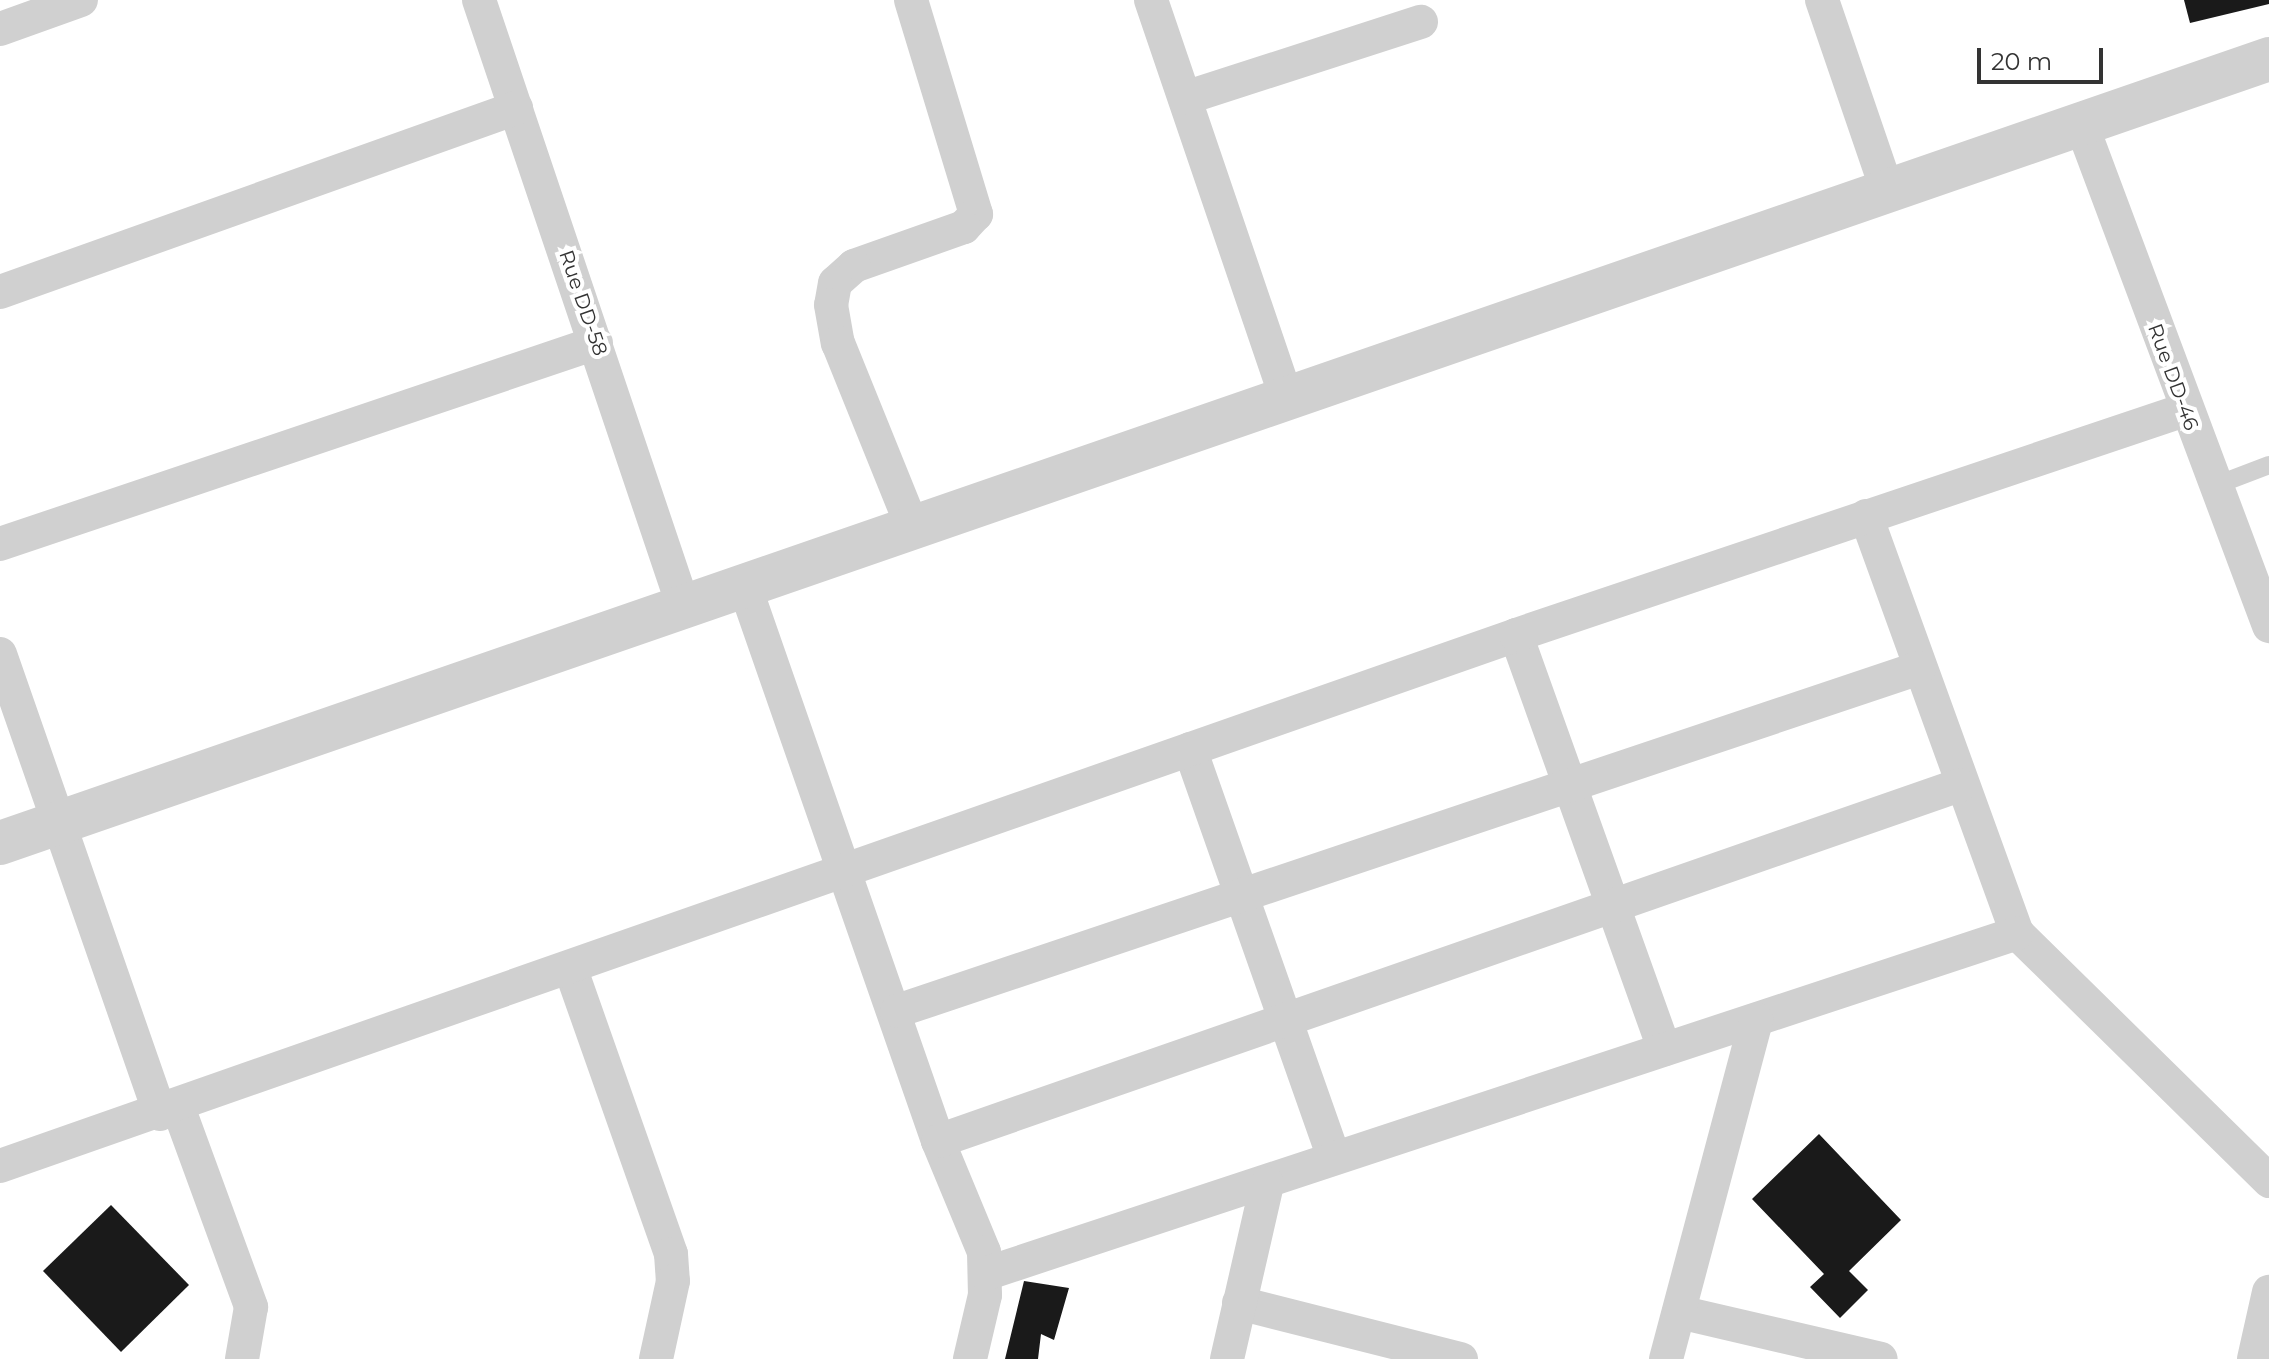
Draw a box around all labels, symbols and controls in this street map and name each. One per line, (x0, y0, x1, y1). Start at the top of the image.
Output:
scale bar (1981, 32, 2107, 82)
text: 20 m (1991, 47, 2052, 76)
street label: Rue DD-58 (554, 247, 612, 359)
street label: Rue DD-46 (2143, 320, 2203, 434)

